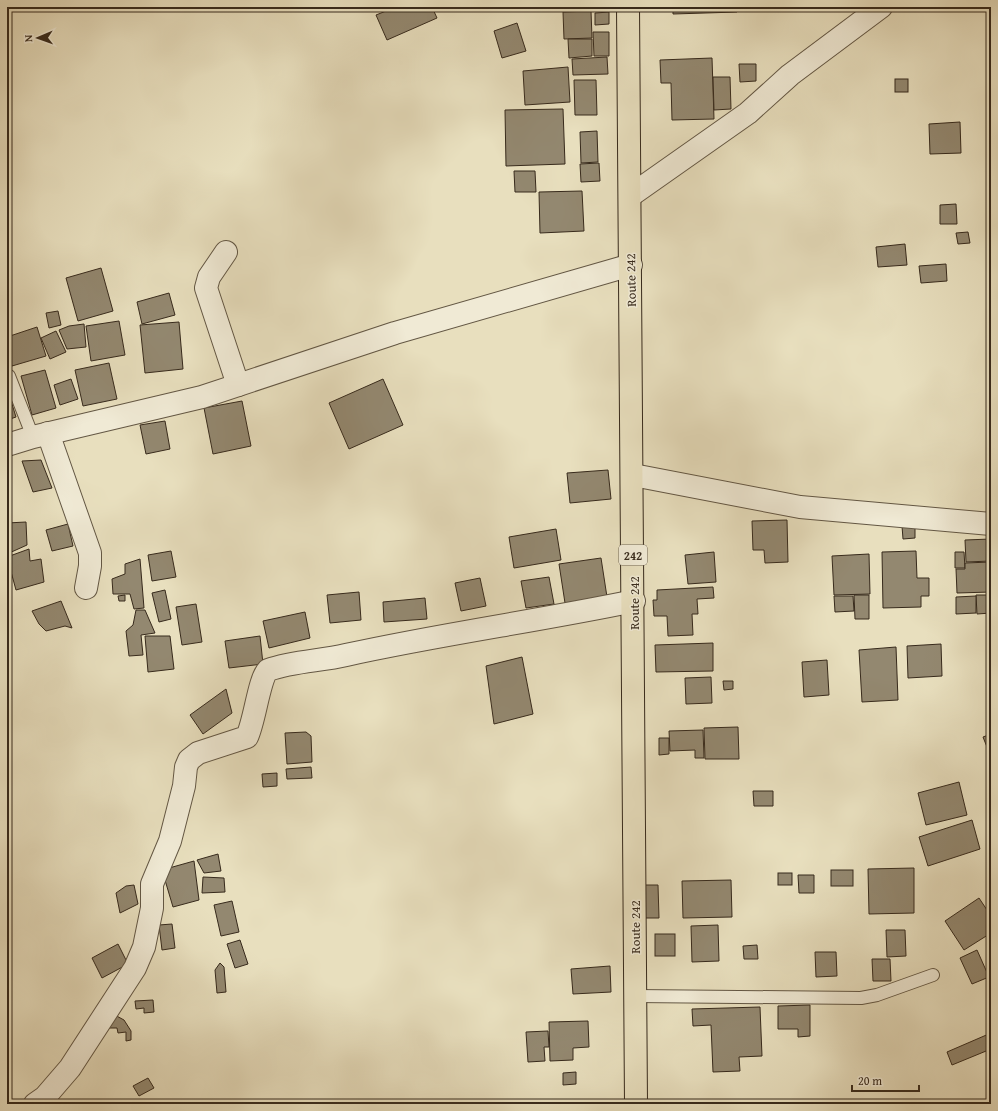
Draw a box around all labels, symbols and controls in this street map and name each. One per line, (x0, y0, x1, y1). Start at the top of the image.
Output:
north arrow (18, 18, 58, 58)
text: N (20, 34, 36, 42)
street label: Route 242 (621, 253, 641, 307)
road number: 242 (619, 545, 647, 565)
street label: Route 242 (625, 576, 644, 630)
street label: Route 242 (626, 900, 645, 954)
scale bar (852, 1067, 919, 1093)
text: 20 m (858, 1072, 882, 1089)

